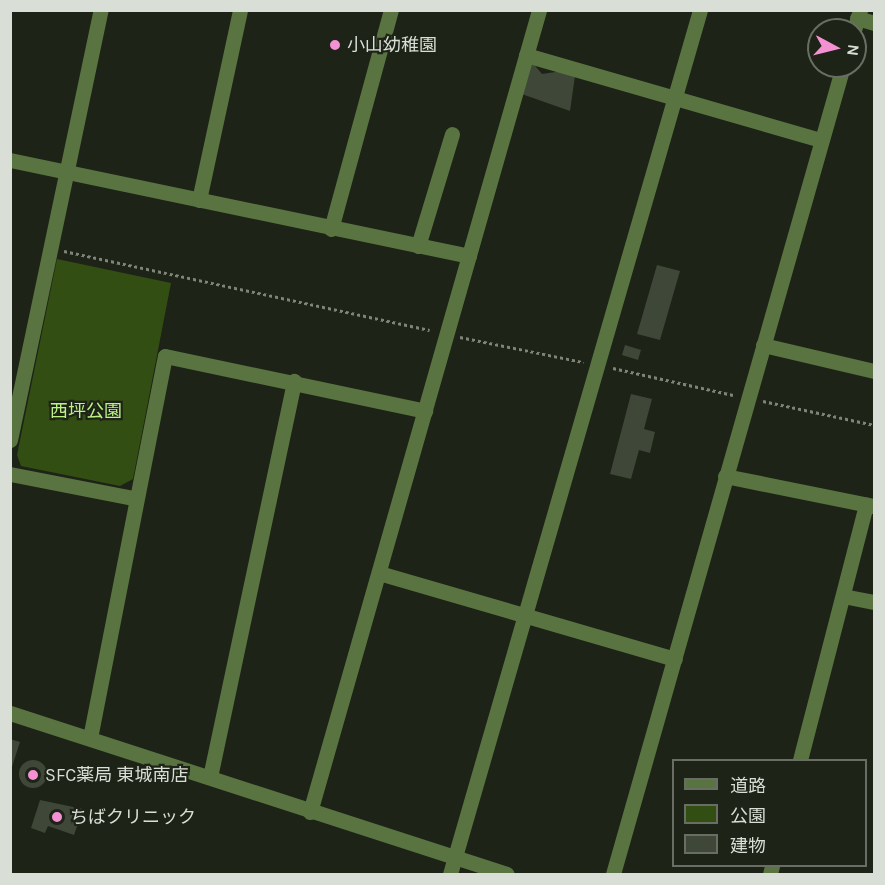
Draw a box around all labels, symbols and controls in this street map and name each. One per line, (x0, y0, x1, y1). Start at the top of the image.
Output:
north arrow (807, 18, 867, 78)
place label: 小山幼稚園 (347, 34, 437, 56)
marker: 小山幼稚園 (328, 38, 342, 52)
text: N (843, 43, 864, 57)
park label: 西坪公園 (50, 400, 122, 422)
legend (672, 759, 867, 867)
place label: SFC薬局 東城南店 (45, 764, 189, 786)
marker: SFC薬局 東城南店 (26, 768, 40, 782)
text: 道路 (730, 775, 766, 797)
text: 公園 (730, 805, 766, 827)
place label: ちばクリニック (70, 806, 196, 828)
marker: ちばクリニック (48, 808, 66, 826)
text: 建物 (730, 835, 766, 857)

